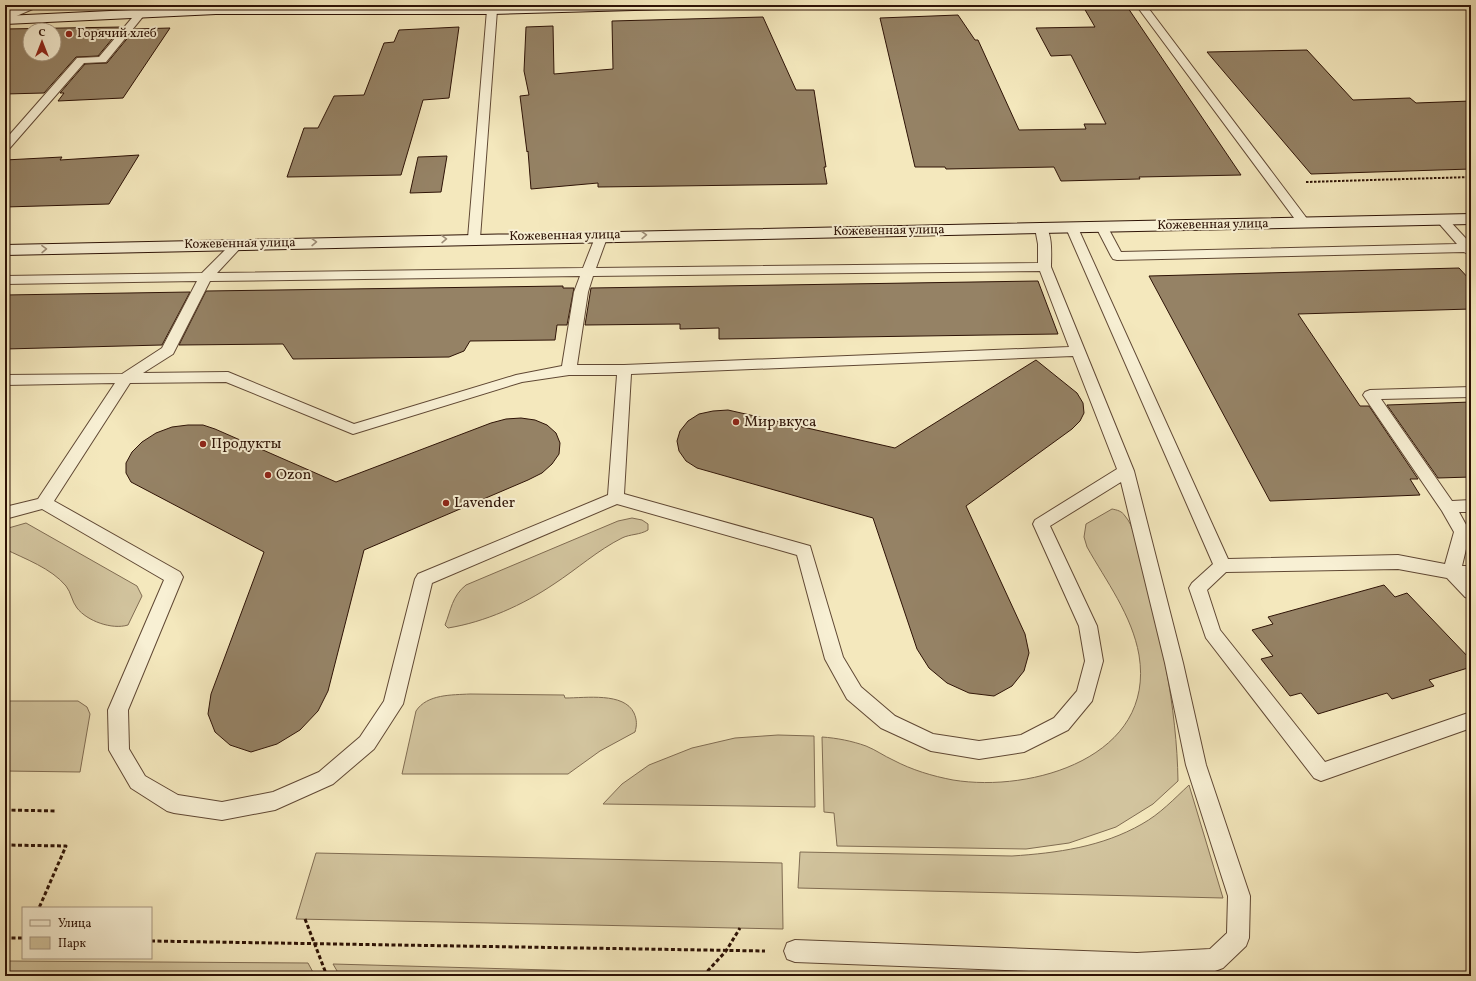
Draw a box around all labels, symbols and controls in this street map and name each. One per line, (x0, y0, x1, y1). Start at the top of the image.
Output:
north arrow (22, 22, 62, 62)
place label: Горячий хлеб (77, 25, 157, 43)
text: С (38, 26, 46, 41)
marker: Горячий хлеб (64, 29, 74, 39)
street label: Кожевенная улица (1157, 215, 1269, 235)
street label: Кожевенная улица (833, 221, 945, 241)
street label: Кожевенная улица (509, 226, 621, 246)
one-way arrow (641, 231, 647, 239)
street label: Кожевенная улица (184, 234, 296, 254)
one-way arrow (441, 234, 447, 243)
one-way arrow (311, 238, 317, 246)
one-way arrow (41, 244, 47, 253)
place label: Мир вкуса (744, 412, 816, 433)
marker: Мир вкуса (731, 417, 741, 427)
place label: Продукты (211, 434, 282, 455)
marker: Продукты (198, 439, 208, 449)
place label: Ozon (276, 465, 311, 486)
marker: Ozon (263, 470, 273, 480)
place label: Lavender (454, 493, 515, 514)
marker: Lavender (441, 498, 451, 508)
legend (22, 907, 152, 959)
text: Улица (58, 916, 91, 932)
text: Парк (58, 936, 86, 952)

